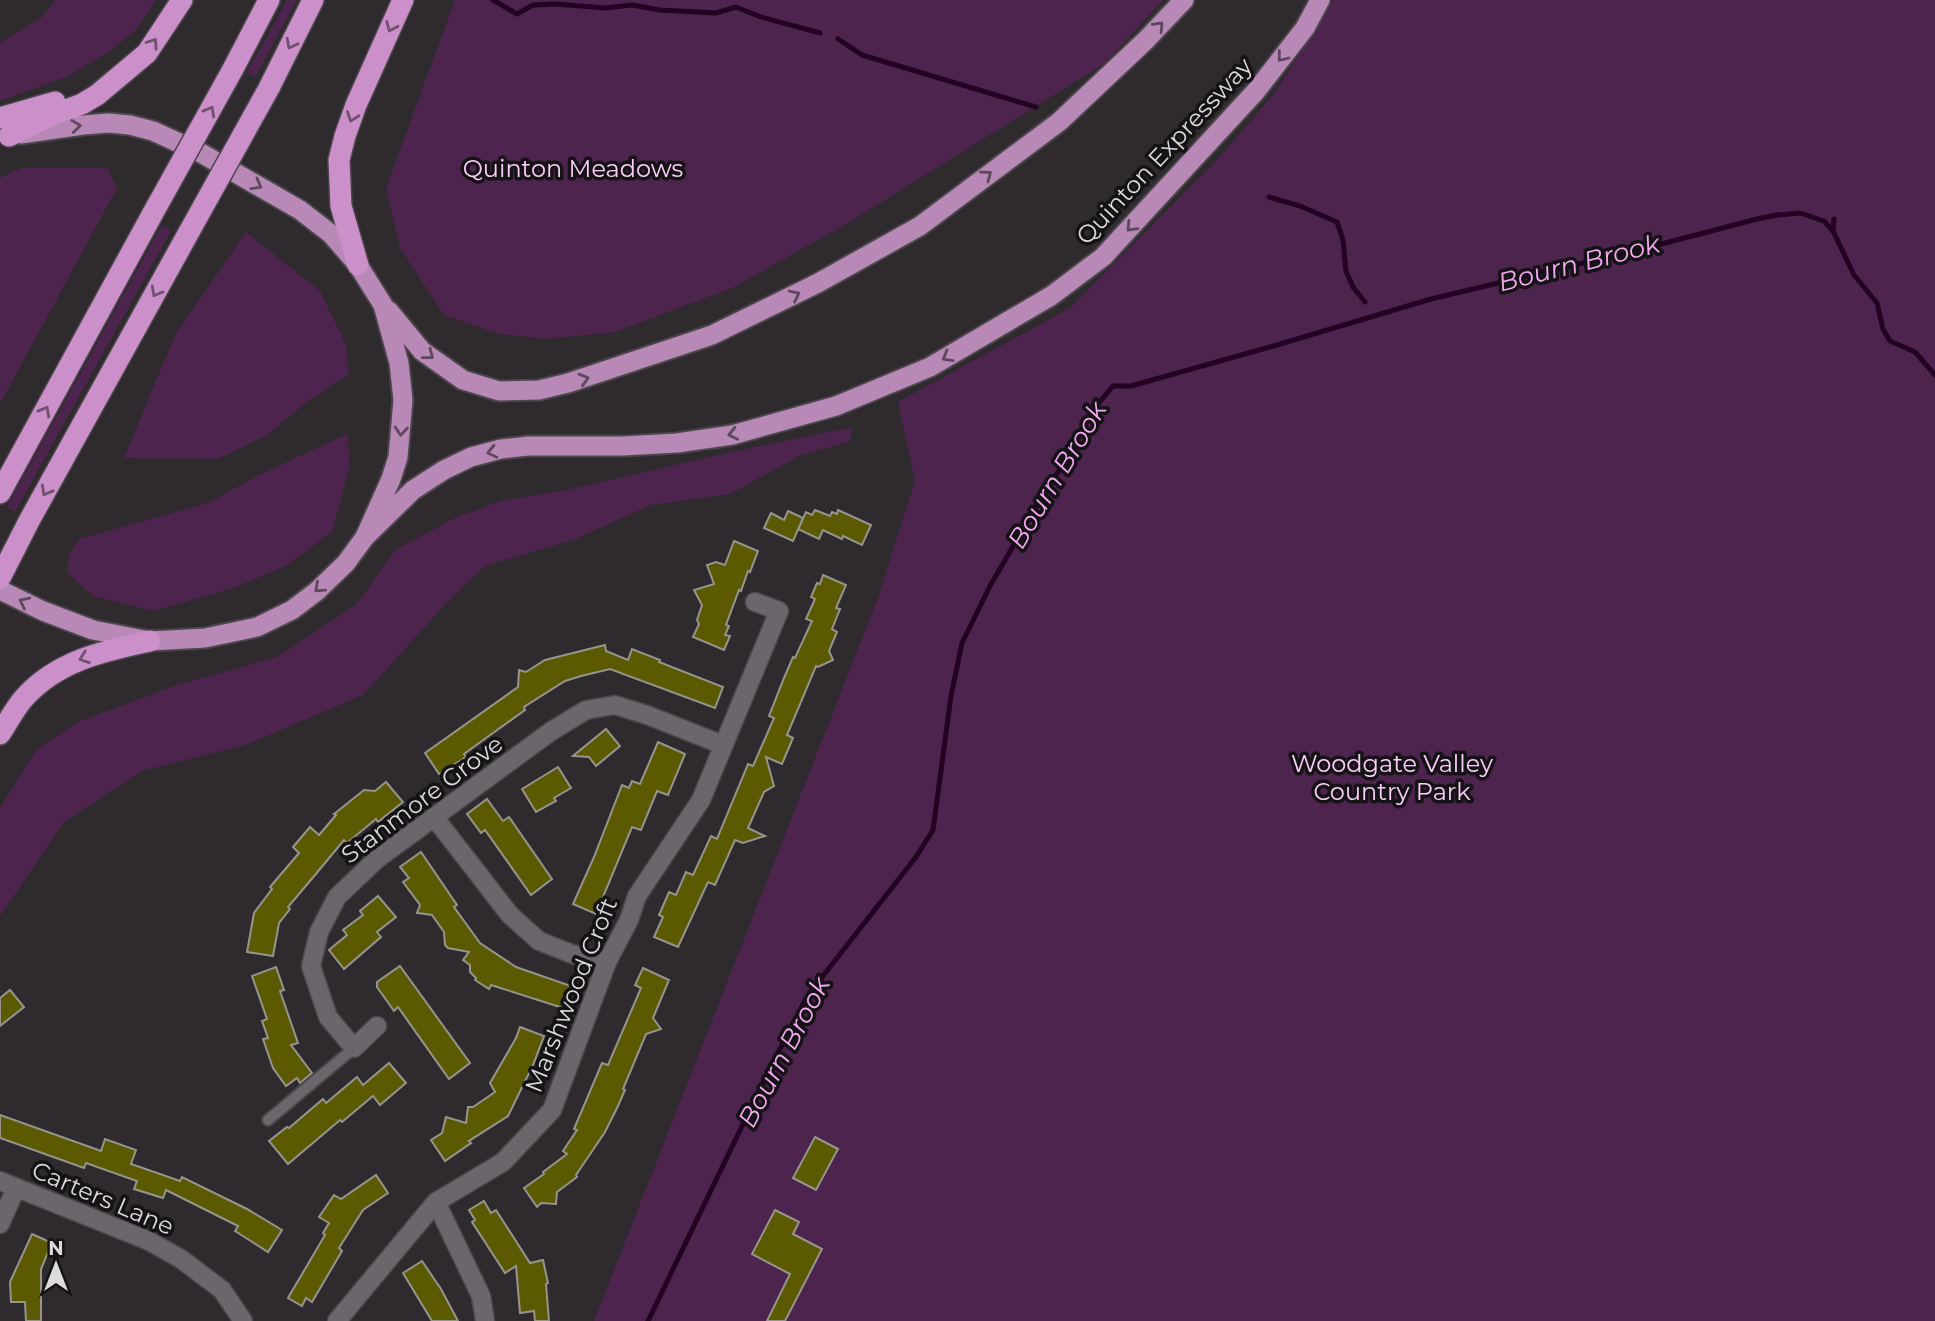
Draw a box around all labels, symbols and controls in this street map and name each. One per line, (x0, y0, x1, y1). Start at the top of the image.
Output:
one-way arrow (385, 20, 399, 32)
one-way arrow (1150, 21, 1163, 34)
one-way arrow (286, 37, 299, 49)
one-way arrow (145, 38, 158, 51)
one-way arrow (1278, 49, 1291, 61)
street label: Quinton Expressway (1070, 52, 1258, 250)
one-way arrow (202, 105, 215, 118)
one-way arrow (346, 110, 360, 122)
one-way arrow (70, 118, 82, 133)
park label: Quinton Meadows (463, 154, 683, 183)
one-way arrow (980, 171, 992, 183)
one-way arrow (250, 177, 262, 190)
one-way arrow (1127, 219, 1140, 232)
water label: Bourn Brook (1495, 227, 1665, 299)
one-way arrow (151, 285, 164, 297)
one-way arrow (788, 289, 800, 303)
one-way arrow (422, 347, 434, 360)
one-way arrow (941, 349, 954, 362)
one-way arrow (577, 372, 589, 387)
water label: Bourn Brook (1001, 394, 1114, 554)
one-way arrow (37, 406, 50, 418)
one-way arrow (394, 426, 409, 437)
one-way arrow (727, 426, 739, 440)
one-way arrow (486, 444, 498, 458)
one-way arrow (41, 483, 54, 496)
one-way arrow (315, 579, 328, 592)
one-way arrow (19, 596, 31, 610)
one-way arrow (78, 650, 90, 664)
street label: Stanmore Grove (336, 729, 508, 869)
park label: Woodgate Valley Country Park (1291, 749, 1493, 806)
street label: Marshwood Croft (519, 893, 623, 1096)
water label: Bourn Brook (731, 970, 838, 1133)
street label: Carters Lane (28, 1155, 178, 1241)
north arrow (21, 1230, 91, 1300)
text: N (48, 1237, 64, 1260)

